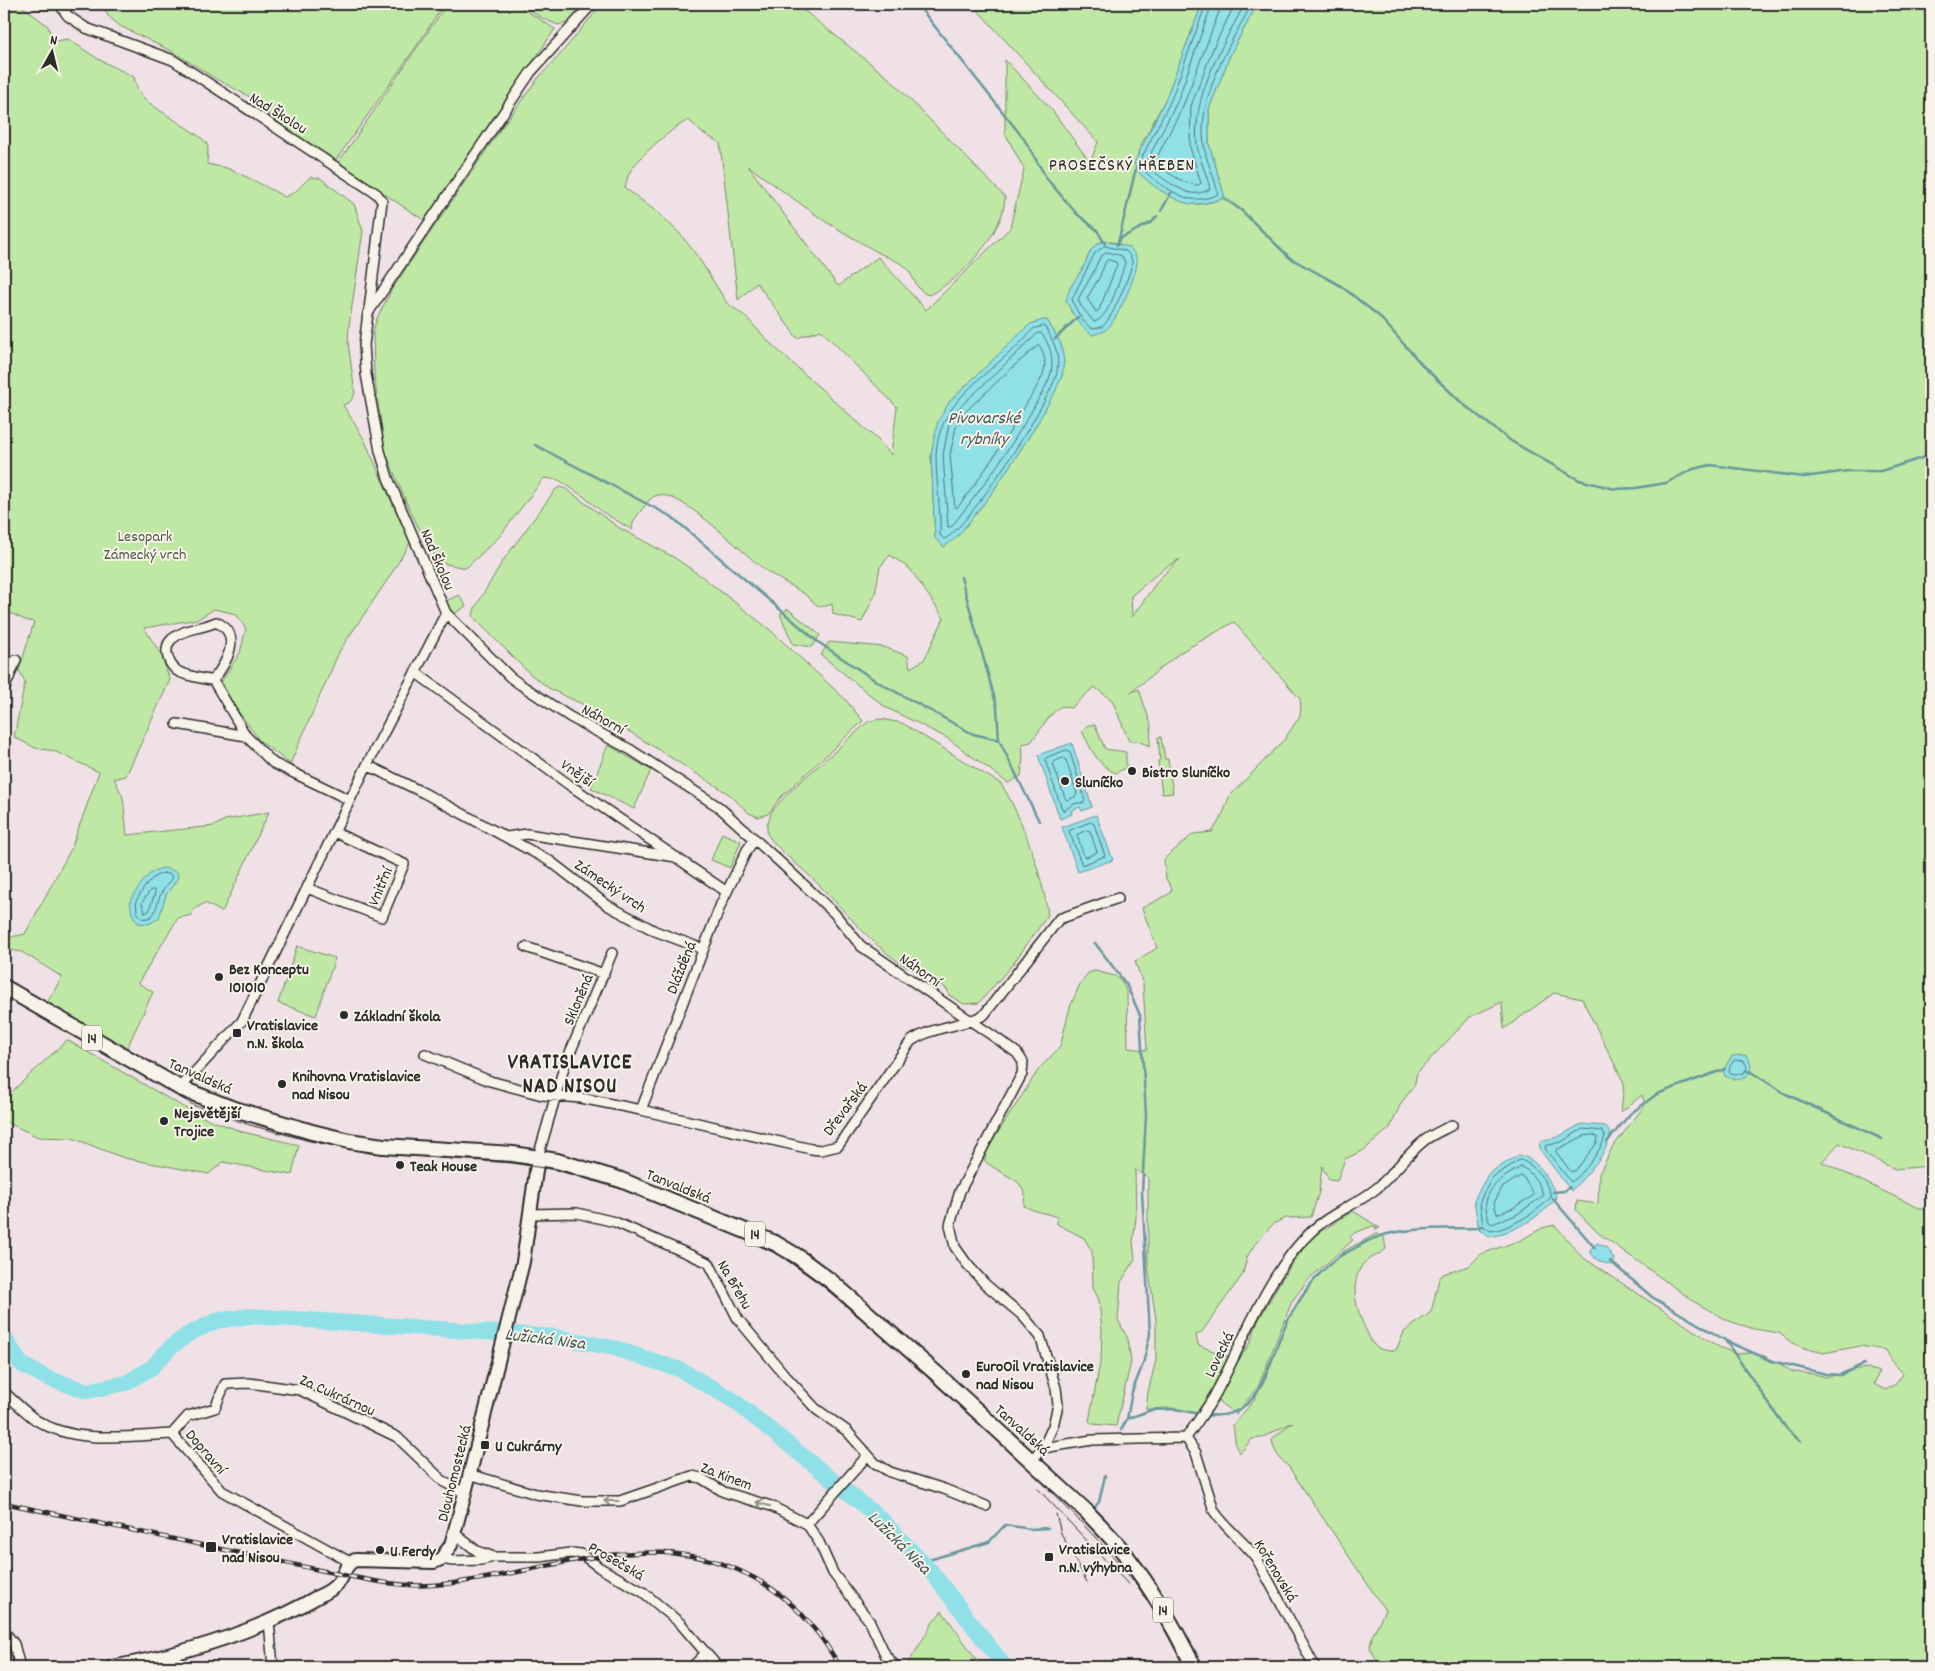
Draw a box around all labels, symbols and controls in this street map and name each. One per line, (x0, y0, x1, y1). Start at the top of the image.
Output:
north arrow (28, 28, 78, 78)
text: N (49, 31, 58, 52)
street label: Nad Školou (244, 87, 311, 141)
district label: PROSEČSKÝ HŘEBEN (1049, 154, 1195, 179)
water label: Pivovarské rybníky (948, 407, 1022, 453)
park label: Lesopark Zámecký vrch (104, 526, 186, 567)
street label: Nad Školou (413, 526, 460, 594)
street label: Náhorní (577, 699, 630, 742)
street label: Vnější (555, 754, 599, 794)
place label: Bistro Sluníčko (1142, 762, 1230, 785)
marker: Bistro Sluníčko (1126, 765, 1138, 777)
place label: Sluníčko (1075, 772, 1123, 795)
marker: Sluníčko (1059, 775, 1071, 787)
street label: Zámecký vrch (569, 854, 650, 920)
street label: Vnitřní (363, 863, 400, 910)
street label: Dlážděná (661, 938, 703, 998)
street label: Náhorní (894, 948, 946, 994)
place label: Bez Konceptu 101010 (229, 959, 309, 1000)
marker: Bez Konceptu 101010 (213, 971, 225, 983)
street label: Skloněná (558, 971, 600, 1029)
place label: Základní škola (354, 1006, 442, 1029)
marker: Základní škola (338, 1009, 350, 1021)
place label: Vratislavice n.N. škola (247, 1015, 318, 1056)
road number: 14 (82, 1026, 102, 1050)
marker: Vratislavice n.N. škola (231, 1027, 243, 1039)
district label: VRATISLAVICE NAD NISOU (508, 1049, 632, 1103)
street label: Tanvaldská (164, 1053, 236, 1102)
place label: Knihovna Vratislavice nad Nisou (292, 1066, 420, 1107)
marker: Knihovna Vratislavice nad Nisou (276, 1078, 288, 1090)
street label: Dřevařská (818, 1078, 874, 1141)
place label: Nejsvětější Trojice (174, 1103, 242, 1144)
marker: Nejsvětější Trojice (158, 1115, 170, 1127)
place label: Teak House (410, 1156, 477, 1179)
marker: Teak House (394, 1159, 406, 1171)
street label: Tanvaldská (642, 1164, 714, 1211)
road number: 14 (745, 1222, 765, 1246)
street label: Na Břehu (710, 1256, 757, 1314)
water label: Lužická Nisa (503, 1323, 588, 1358)
street label: Lovecká (1199, 1328, 1241, 1382)
place label: EuroOil Vratislavice nad Nisou (976, 1356, 1094, 1397)
marker: EuroOil Vratislavice nad Nisou (960, 1368, 972, 1380)
street label: Za Cukrárnou (295, 1369, 379, 1423)
street label: Tanvaldská (988, 1400, 1054, 1462)
street label: Dlouhomostecká (432, 1423, 479, 1525)
street label: Dopravní (179, 1425, 232, 1481)
place label: U Cukrárny (495, 1436, 563, 1459)
marker: U Cukrárny (479, 1439, 491, 1451)
street label: Za Kinem (697, 1457, 755, 1498)
one-way arrow (603, 1496, 619, 1506)
one-way arrow (755, 1498, 771, 1508)
water label: Lužická Nisa (861, 1506, 937, 1582)
place label: Vratislavice nad Nisou (222, 1529, 293, 1570)
street label: Kořenovská (1247, 1535, 1303, 1607)
street label: Prosečská (583, 1537, 648, 1588)
place label: Vratislavice n.N. výhybna (1059, 1539, 1134, 1580)
marker: Vratislavice nad Nisou (204, 1540, 218, 1554)
place label: U Ferdy (390, 1541, 437, 1564)
marker: U Ferdy (374, 1544, 386, 1556)
marker: Vratislavice n.N. výhybna (1043, 1551, 1055, 1563)
road number: 14 (1153, 1598, 1173, 1622)

